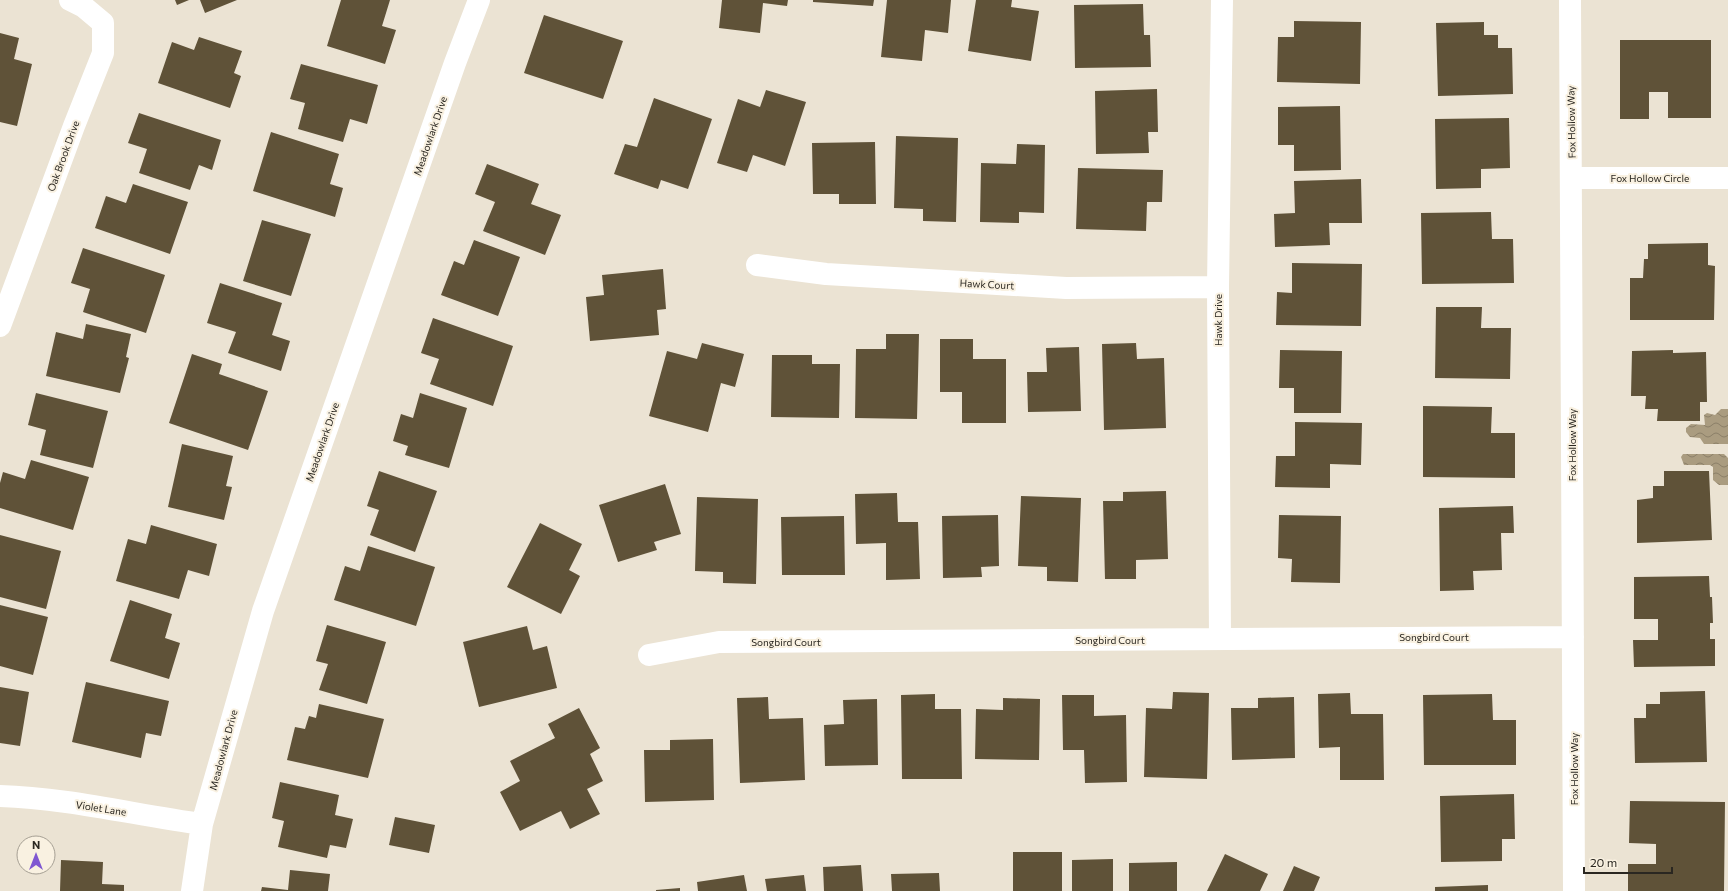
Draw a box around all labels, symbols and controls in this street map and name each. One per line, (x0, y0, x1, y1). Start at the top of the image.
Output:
street label: Fox Hollow Way (1564, 86, 1578, 158)
street label: Meadowlark Drive (411, 95, 449, 177)
street label: Oak Brook Drive (45, 119, 81, 193)
street label: Fox Hollow Circle (1611, 172, 1689, 184)
street label: Hawk Court (959, 277, 1015, 291)
street label: Hawk Drive (1212, 294, 1224, 346)
street label: Meadowlark Drive (303, 401, 341, 483)
street label: Fox Hollow Way (1566, 409, 1578, 481)
street label: Songbird Court (1399, 631, 1469, 643)
street label: Songbird Court (1075, 634, 1145, 646)
street label: Songbird Court (751, 636, 821, 648)
street label: Meadowlark Drive (206, 708, 240, 792)
street label: Fox Hollow Way (1568, 733, 1580, 805)
street label: Violet Lane (75, 798, 127, 818)
north arrow (16, 835, 56, 875)
text: N (32, 838, 40, 851)
scale bar (1584, 849, 1672, 875)
text: 20 m (1590, 855, 1617, 869)

